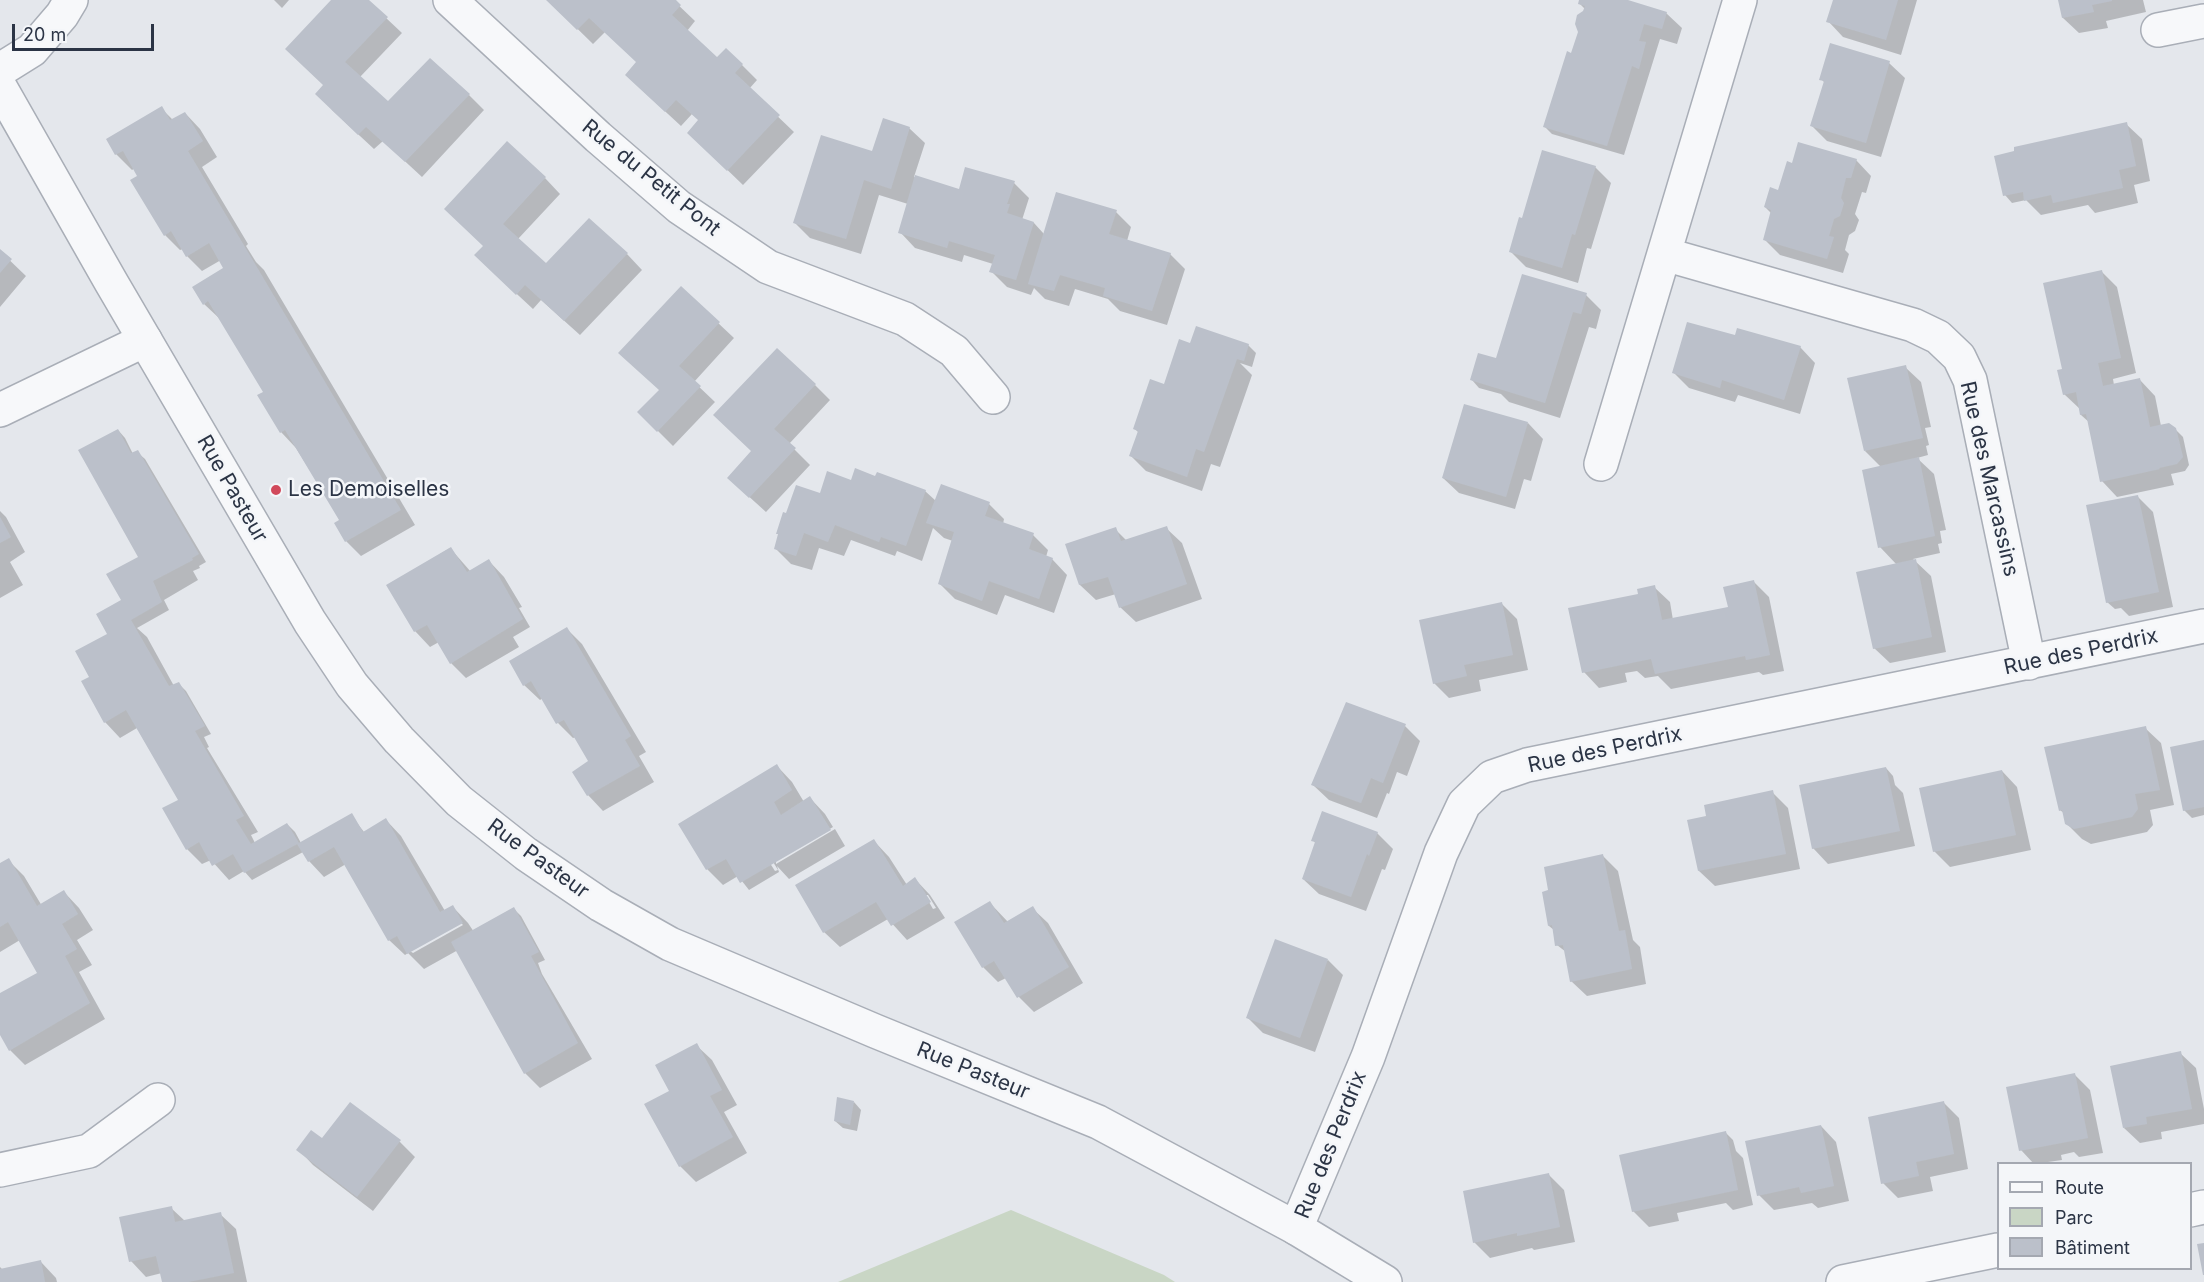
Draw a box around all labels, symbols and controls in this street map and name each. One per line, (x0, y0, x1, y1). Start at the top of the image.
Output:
scale bar (15, 12, 158, 50)
text: 20 m (23, 24, 66, 45)
street label: Rue du Petit Pont (577, 114, 725, 242)
street label: Rue des Marcassins (1954, 379, 2024, 579)
street label: Rue Pasteur (191, 431, 273, 547)
place label: Les Demoiselles (288, 477, 449, 503)
marker: Les Demoiselles (269, 483, 283, 497)
street label: Rue des Perdrix (2002, 623, 2160, 681)
street label: Rue des Perdrix (1526, 721, 1684, 779)
street label: Rue Pasteur (482, 814, 594, 904)
street label: Rue Pasteur (913, 1037, 1033, 1105)
street label: Rue des Perdrix (1290, 1068, 1372, 1222)
legend (1997, 1162, 2192, 1270)
text: Route (2055, 1177, 2104, 1198)
text: Parc (2055, 1207, 2093, 1228)
text: Bâtiment (2055, 1237, 2130, 1258)

